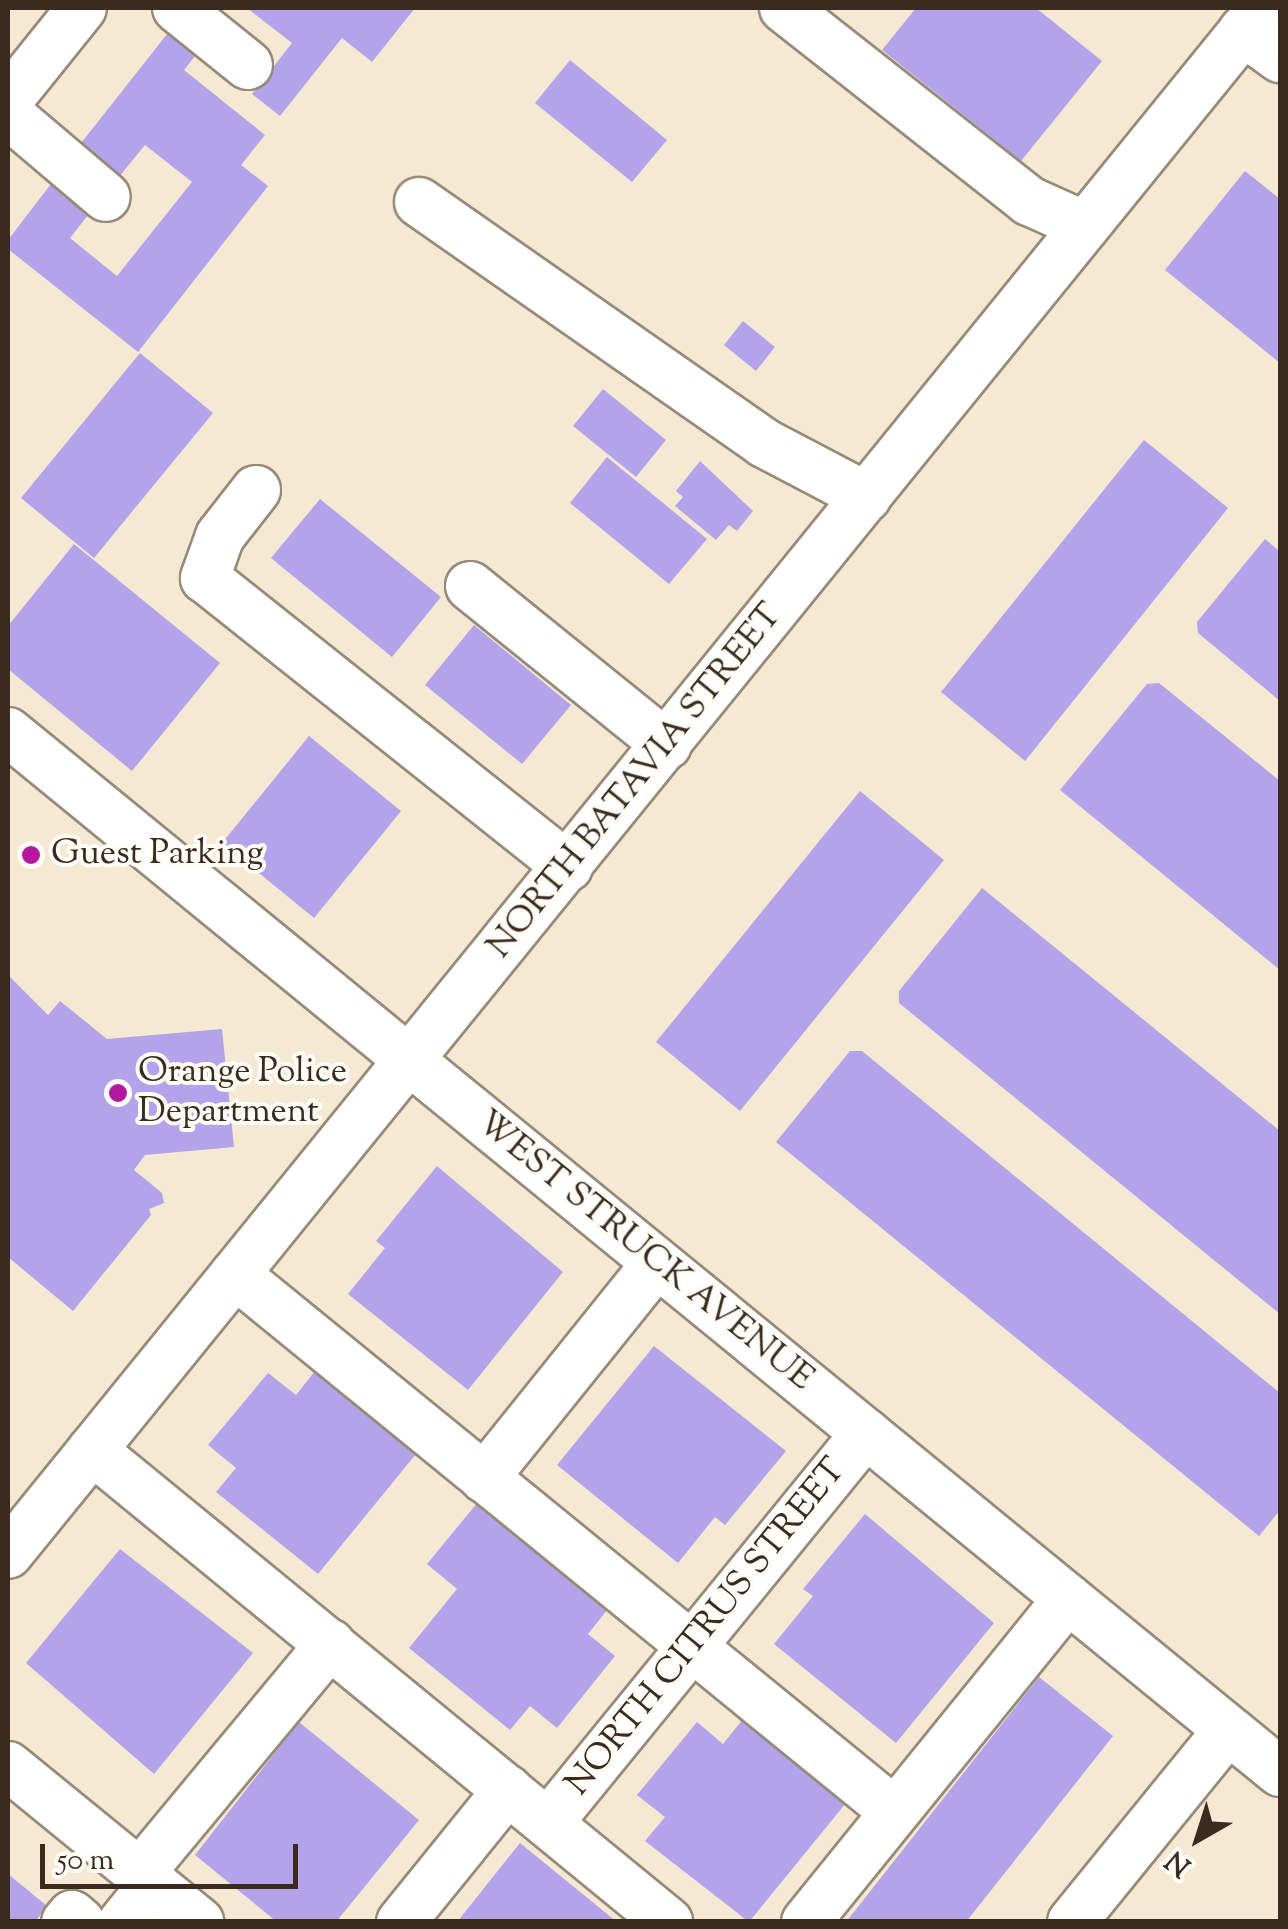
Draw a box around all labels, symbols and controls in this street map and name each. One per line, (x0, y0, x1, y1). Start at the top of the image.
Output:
street label: NORTH BATAVIA STREET (480, 596, 792, 968)
place label: Guest Parking (51, 834, 264, 876)
marker: Guest Parking (20, 844, 42, 866)
place label: Orange Police Department (138, 1052, 347, 1134)
marker: Orange Police Department (107, 1082, 129, 1104)
street label: WEST STRUCK AVENUE (467, 1103, 821, 1401)
street label: NORTH CITRUS STREET (558, 1451, 856, 1805)
north arrow (1148, 1789, 1248, 1889)
scale bar (45, 1824, 302, 1886)
text: 50 m (57, 1840, 114, 1883)
text: N (1158, 1840, 1200, 1885)

